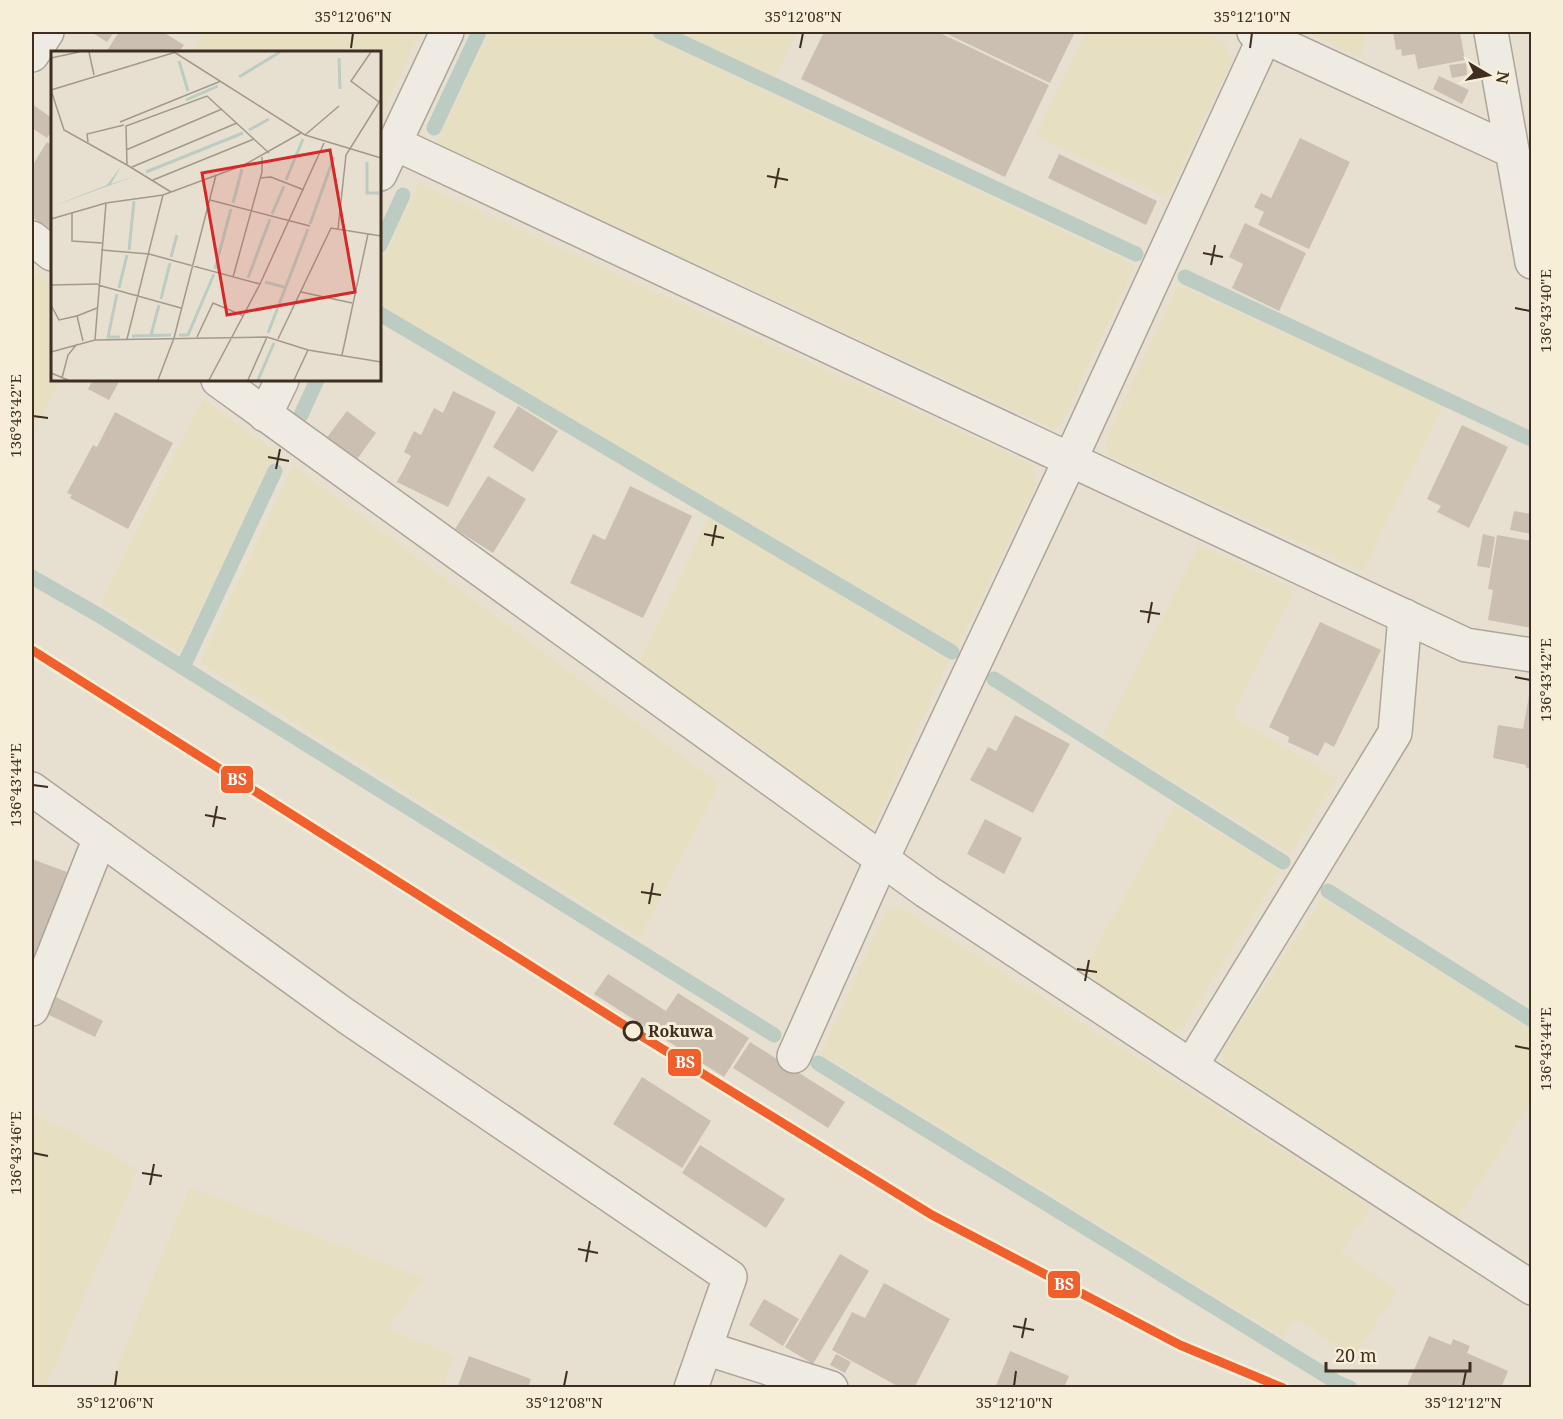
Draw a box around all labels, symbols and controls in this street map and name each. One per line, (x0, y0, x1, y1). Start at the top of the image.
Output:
text: 35°12'06"N (314, 6, 392, 26)
text: 35°12'08"N (764, 6, 842, 26)
text: 35°12'10"N (1213, 6, 1291, 26)
north arrow (1458, 45, 1518, 105)
inset map (51, 51, 381, 381)
text: N (1491, 69, 1515, 86)
text: 136°43'40"E (1535, 269, 1555, 353)
text: 136°43'42"E (5, 374, 25, 458)
text: 136°43'42"E (1535, 638, 1555, 722)
text: 136°43'44"E (5, 743, 25, 827)
line badge: BS (220, 765, 254, 794)
text: BS (227, 768, 247, 790)
text: 136°43'44"E (1535, 1007, 1555, 1091)
place label: Rokuwa (648, 1020, 714, 1042)
marker: Rokuwa (623, 1021, 643, 1041)
line badge: BS (667, 1048, 702, 1077)
text: BS (675, 1051, 695, 1073)
text: 136°43'46"E (5, 1111, 25, 1195)
line badge: BS (1047, 1270, 1081, 1299)
text: BS (1054, 1273, 1074, 1295)
scale bar (1326, 1335, 1470, 1373)
text: 20 m (1335, 1343, 1377, 1367)
text: 35°12'06"N (76, 1392, 154, 1412)
text: 35°12'08"N (525, 1392, 603, 1412)
text: 35°12'10"N (975, 1392, 1053, 1412)
text: 35°12'12"N (1424, 1392, 1502, 1412)

